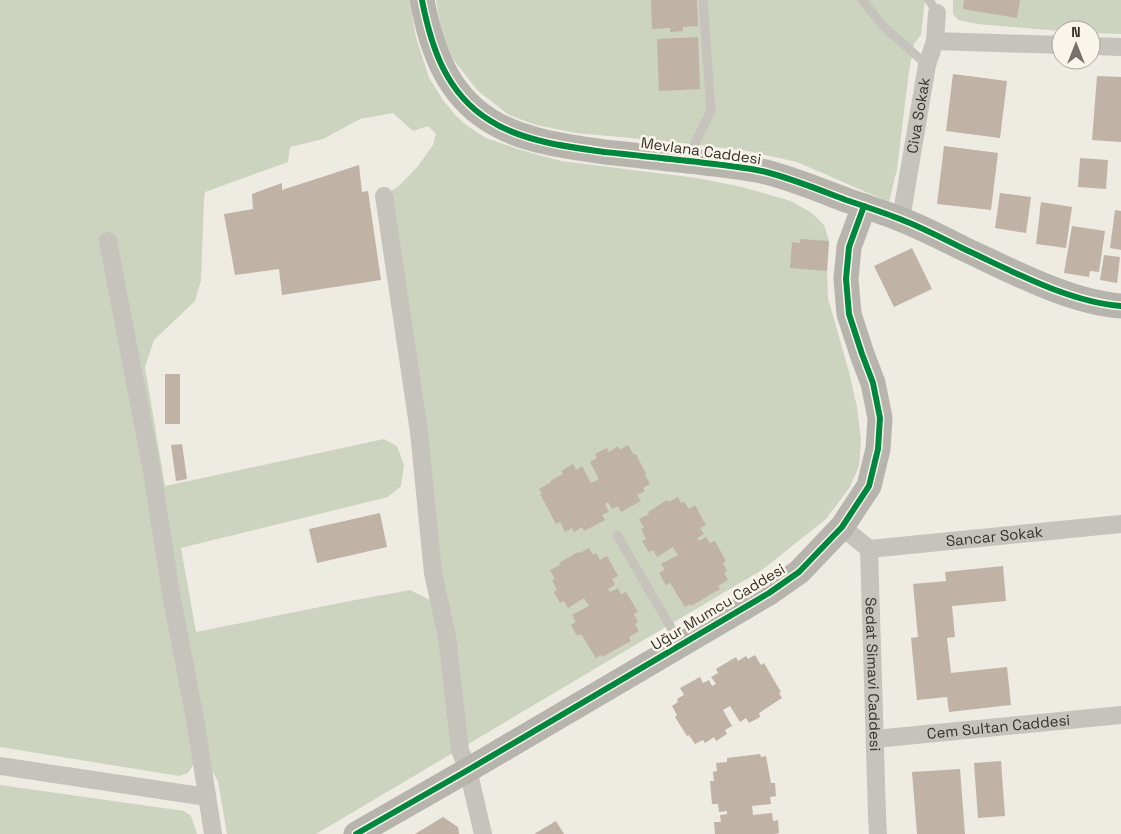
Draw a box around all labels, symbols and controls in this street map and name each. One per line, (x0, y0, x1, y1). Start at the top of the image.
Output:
north arrow (1051, 20, 1101, 70)
text: N (1071, 23, 1081, 41)
street label: Civa Sokak (902, 76, 934, 155)
street label: Mevlana Caddesi (640, 133, 763, 168)
street label: Sancar Sokak (945, 522, 1044, 550)
street label: Uğur Mumcu Caddesi (647, 559, 788, 654)
street label: Sedat Simavi Caddesi (861, 597, 885, 751)
street label: Cem Sultan Caddesi (926, 710, 1071, 743)

